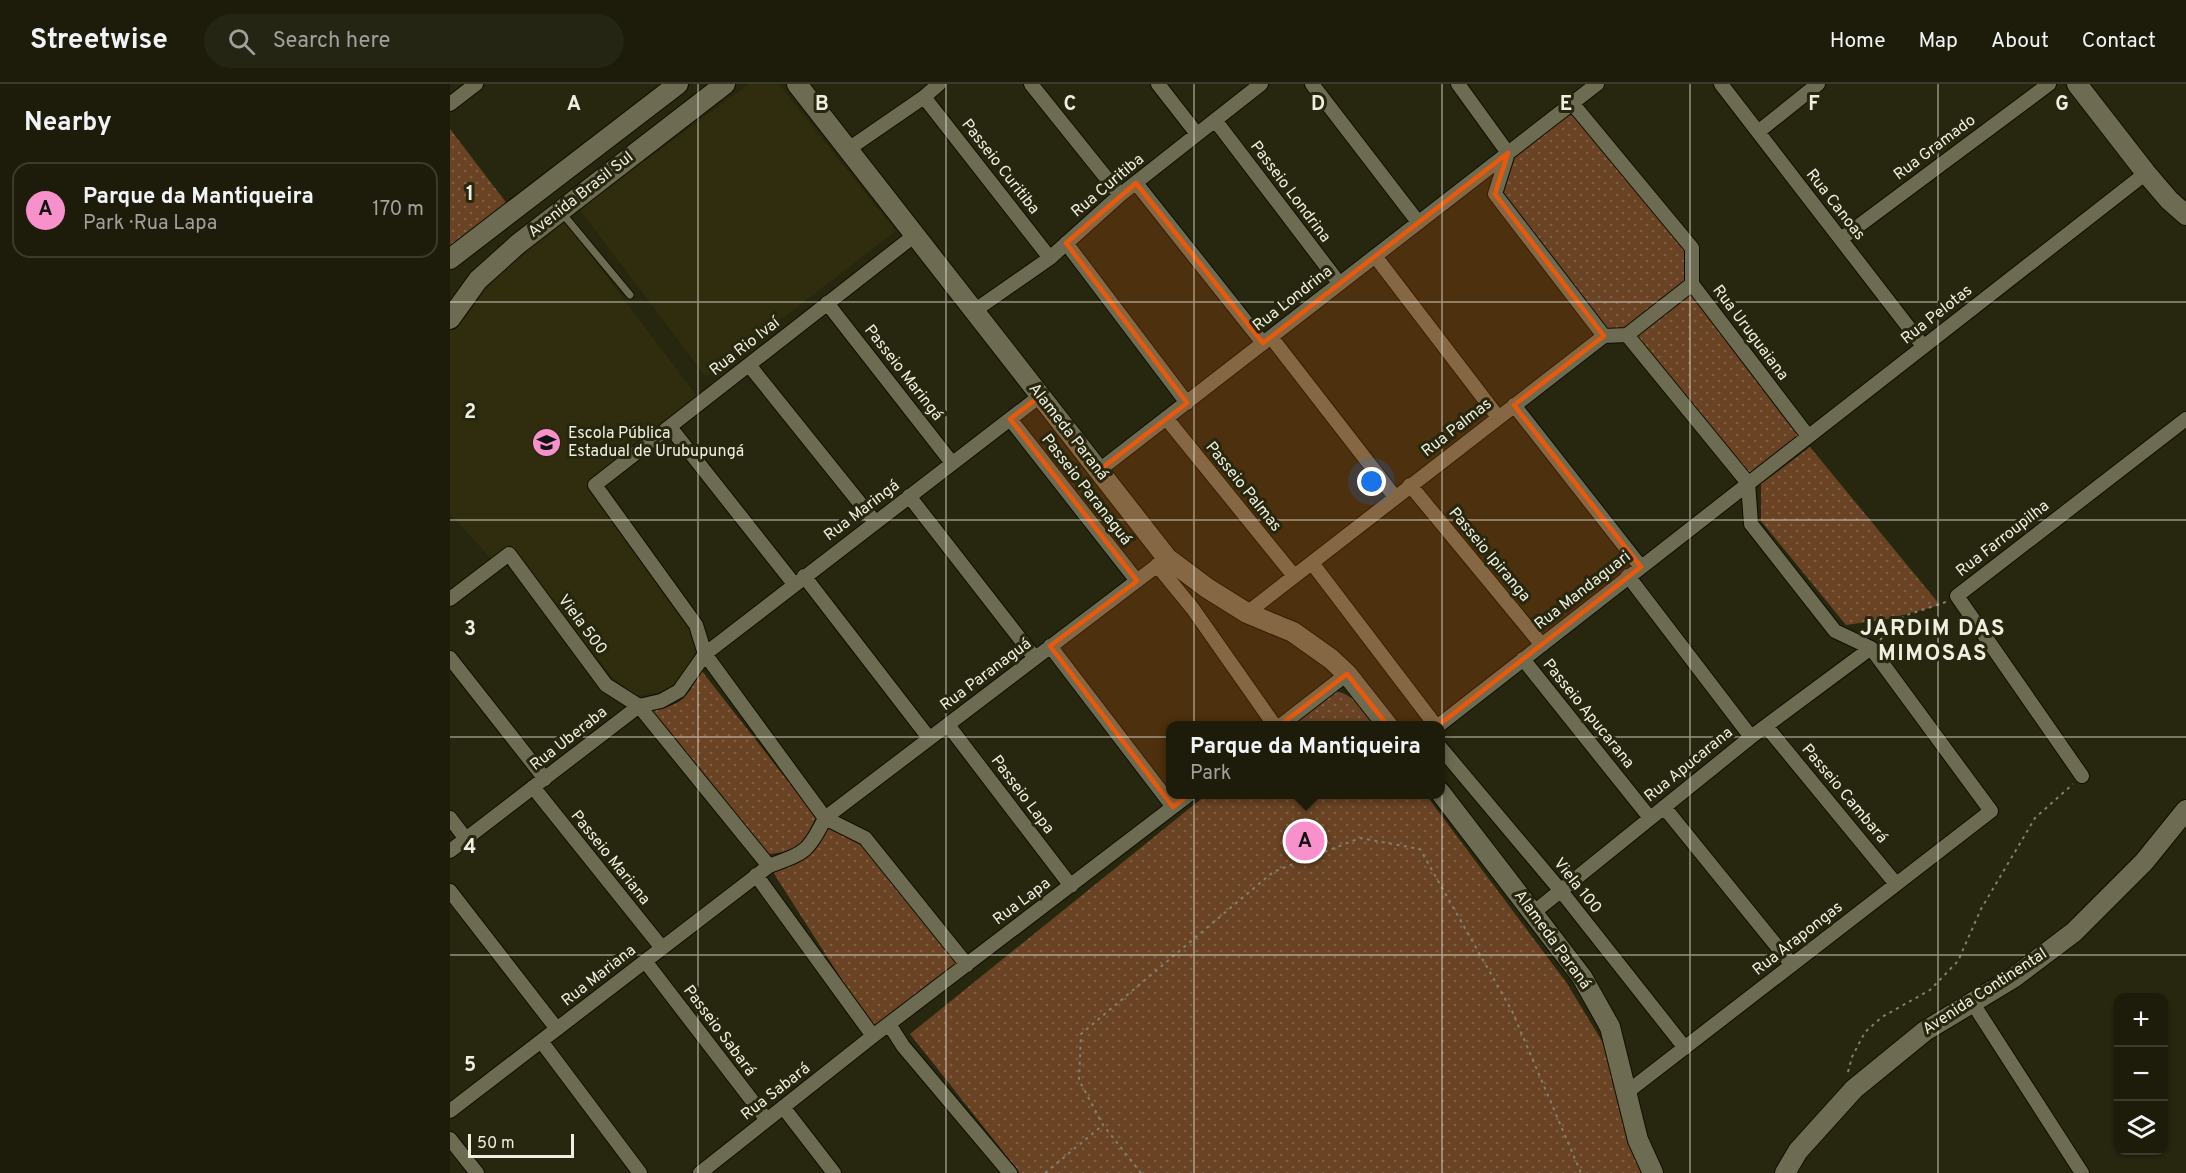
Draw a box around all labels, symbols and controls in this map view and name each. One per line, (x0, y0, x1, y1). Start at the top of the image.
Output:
search box (204, 14, 624, 68)
text: Streetwise (30, 23, 168, 59)
icon: search (225, 25, 258, 58)
text: Search here (273, 28, 390, 55)
text: Home (1830, 28, 1886, 55)
text: Map (1919, 28, 1958, 55)
text: About (1991, 28, 2049, 55)
text: Contact (2082, 28, 2156, 55)
text: A (567, 92, 581, 118)
text: B (815, 92, 829, 118)
text: C (1064, 92, 1076, 118)
text: D (1311, 92, 1325, 118)
text: E (1560, 92, 1572, 118)
text: F (1808, 92, 1820, 118)
text: G (2055, 92, 2069, 118)
text: Nearby (24, 107, 112, 140)
street label: Rua Gramado (1890, 111, 1980, 185)
street label: Passeio Curitiba (957, 115, 1043, 219)
street label: Passeio Londrina (1245, 137, 1335, 247)
street label: Avenida Brasil Sul (524, 148, 638, 242)
street label: Rua Curitiba (1068, 150, 1148, 222)
street label: Rua Canoas (1801, 165, 1869, 245)
text: 1 (466, 182, 474, 208)
text: Parque da Mantiqueira (83, 184, 314, 211)
text: A (38, 197, 53, 223)
text: 170 m (372, 197, 424, 223)
text: Park · Rua Lapa (83, 211, 217, 237)
street label: Rua Londrina (1249, 262, 1337, 336)
street label: Rua Uruguaiana (1708, 281, 1792, 385)
street label: Rua Pelotas (1897, 281, 1977, 349)
street label: Rua Rio Ivaí (706, 312, 786, 381)
street label: Passeio Maringá (859, 321, 947, 425)
street label: Alameda Paraná (1024, 379, 1112, 485)
street label: Rua Palmas (1418, 394, 1496, 462)
text: 2 (464, 400, 476, 426)
place label: Escola Pública Estadual de Urubupungá (568, 424, 744, 462)
school or university icon: Escola Pública Estadual de Urubupungá (531, 427, 563, 459)
street label: Passeio Paranaguá (1036, 430, 1136, 550)
street label: Passeio Palmas (1201, 438, 1285, 536)
your location (1357, 467, 1386, 496)
street label: Rua Maringá (820, 476, 904, 546)
street label: Rua Farroupilha (1952, 496, 2054, 582)
street label: Passeio Ipiranga (1444, 504, 1534, 606)
street label: Rua Mandaguari (1531, 547, 1635, 635)
street label: Viela 500 (553, 591, 611, 659)
district label: JARDIM DAS MIMOSAS (1860, 616, 2006, 668)
text: 3 (464, 617, 476, 643)
street label: Rua Paranaguá (937, 634, 1035, 716)
street label: Passeio Apucarana (1538, 655, 1638, 773)
street label: Rua Uberaba (526, 703, 612, 775)
popup (1166, 721, 1445, 799)
street label: Rua Apucarana (1641, 723, 1737, 807)
text: Parque da Mantiqueira (1190, 734, 1421, 761)
street label: Passeio Cambará (1797, 740, 1891, 848)
street label: Passeio Lapa (986, 752, 1058, 838)
text: Park (1190, 761, 1231, 787)
street label: Passeio Mariana (566, 807, 654, 909)
pin: A (1286, 818, 1324, 864)
text: 4 (464, 835, 476, 861)
street label: Viela 100 (1549, 854, 1605, 918)
street label: Rua Lapa (989, 874, 1055, 930)
street label: Alameda Paraná (1509, 886, 1595, 994)
street label: Rua Arapongas (1749, 898, 1847, 980)
street label: Rua Mariana (558, 941, 640, 1011)
street label: Avenida Continental (1919, 944, 2051, 1040)
street label: Passeio Sabará (678, 982, 760, 1080)
map controls (2114, 993, 2168, 1155)
button: + (2114, 993, 2168, 1047)
button: − (2114, 1047, 2168, 1101)
text: 5 (464, 1053, 476, 1079)
street label: Rua Sabará (737, 1059, 815, 1125)
button: layers (2114, 1101, 2168, 1155)
scale bar (468, 1131, 574, 1158)
text: 50 m (477, 1134, 515, 1154)

